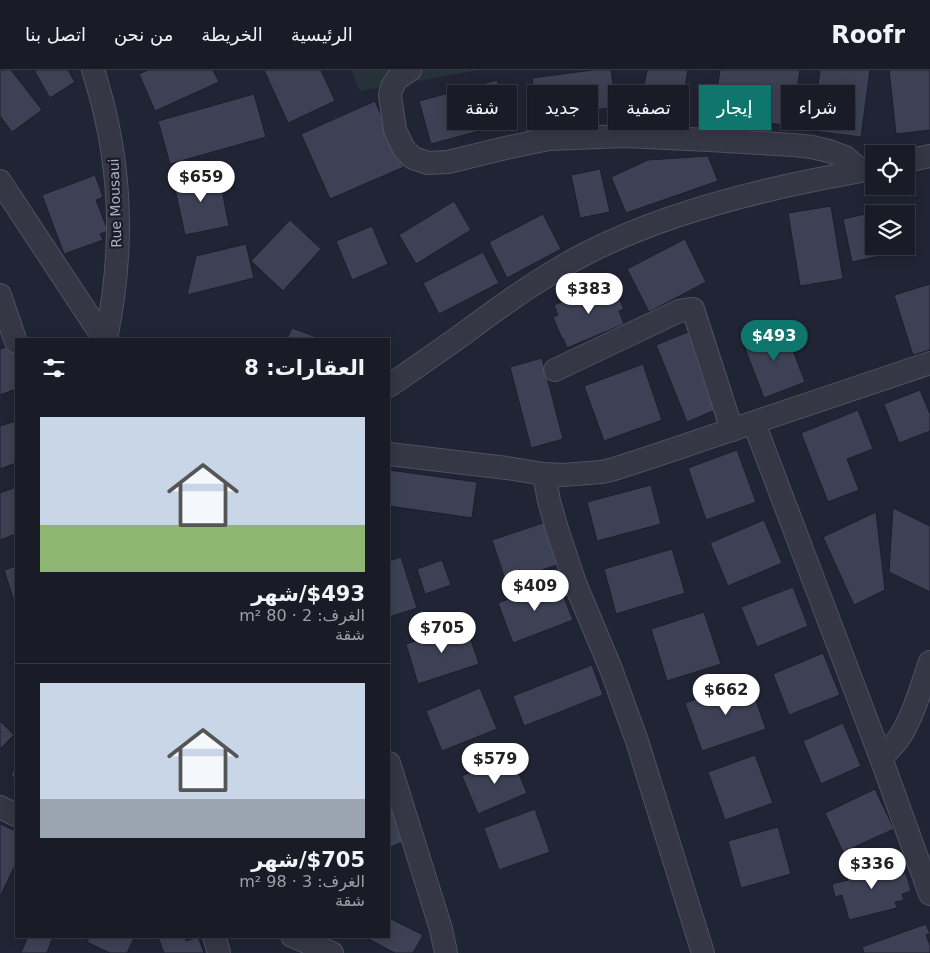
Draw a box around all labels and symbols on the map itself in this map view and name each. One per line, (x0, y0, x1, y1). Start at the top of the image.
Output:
street label: Rue Mousaui (105, 158, 125, 248)
pin: $659 (171, 160, 231, 203)
pin: $383 (559, 272, 619, 315)
pin: $493 (744, 320, 804, 362)
pin: $409 (505, 570, 565, 612)
pin: $705 (412, 612, 472, 654)
pin: $662 (696, 674, 756, 716)
pin: $579 (465, 742, 525, 785)
pin: $336 (842, 848, 902, 890)

